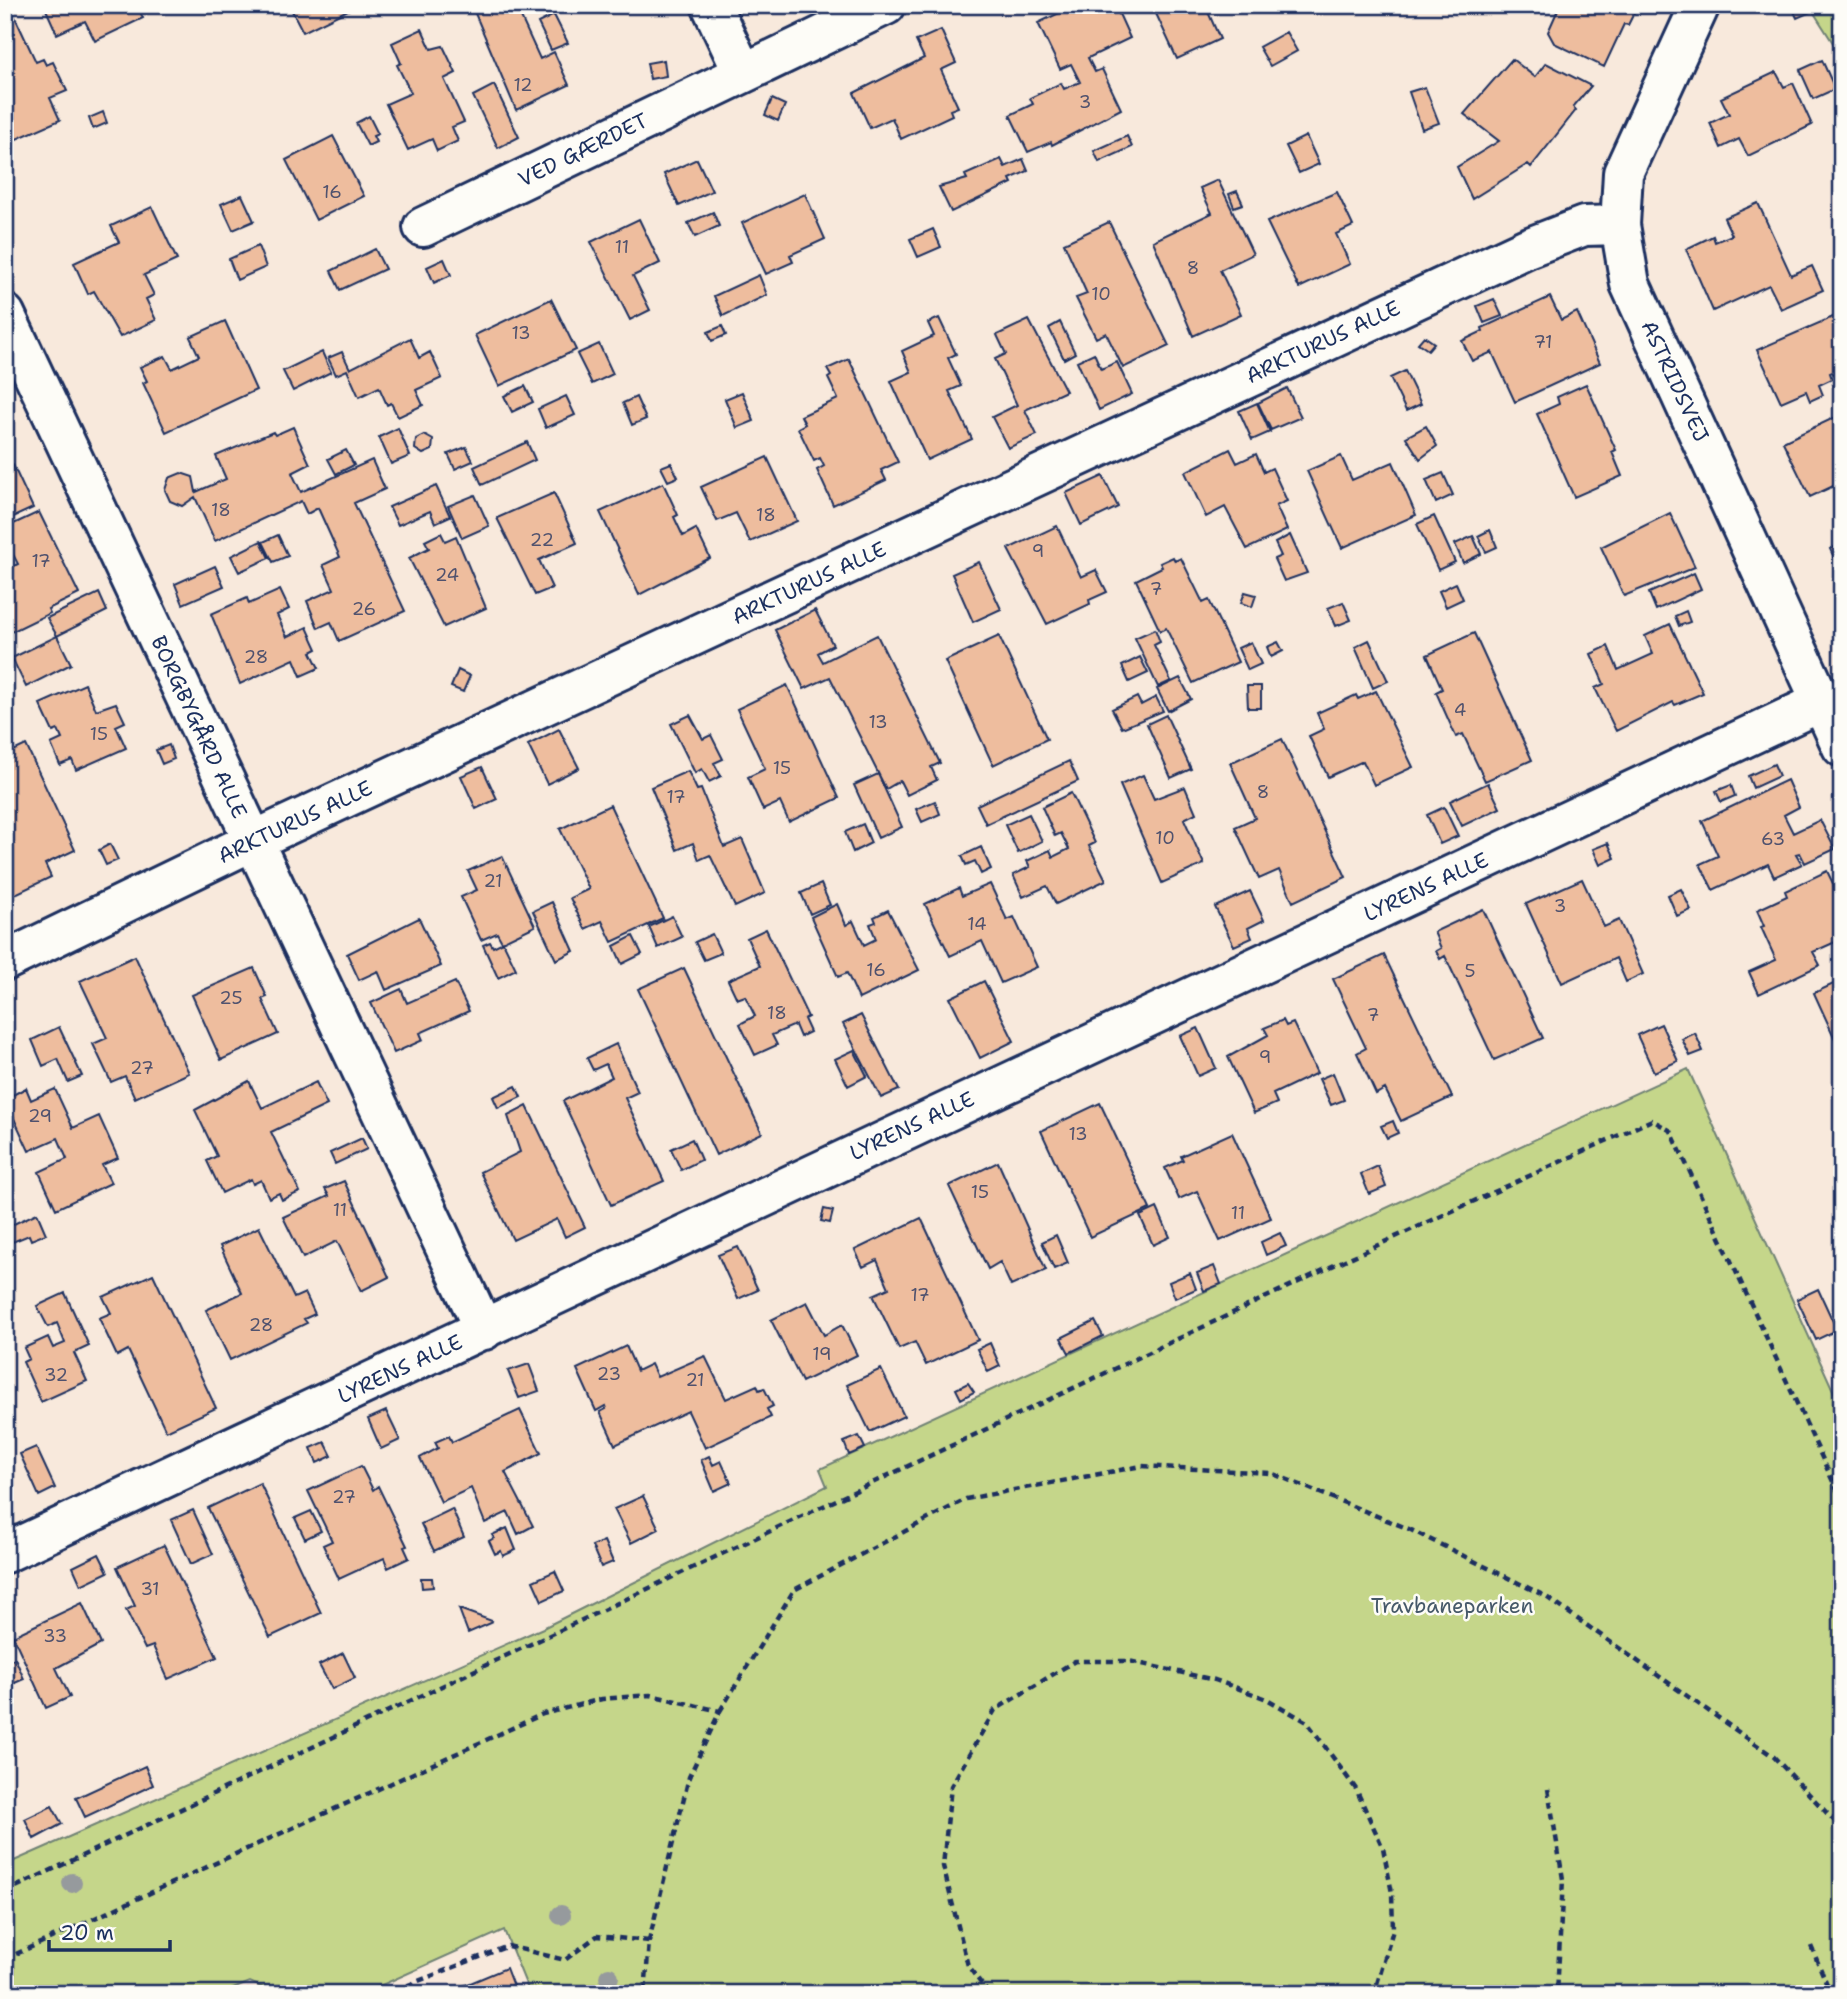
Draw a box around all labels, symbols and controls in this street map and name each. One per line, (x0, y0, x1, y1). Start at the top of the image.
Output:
house number: 12 (513, 73, 533, 97)
house number: 3 (1079, 90, 1091, 114)
street label: VED GÆRDET (514, 107, 652, 193)
house number: 16 (322, 180, 342, 204)
house number: 11 (615, 235, 629, 259)
house number: 8 (1187, 256, 1199, 280)
house number: 10 (1091, 282, 1111, 306)
street label: ARKTURUS ALLE (1241, 294, 1405, 390)
street label: ASTRIDSVEJ (1635, 316, 1715, 446)
house number: 13 (511, 321, 531, 345)
house number: 71 (1533, 330, 1553, 354)
house number: 18 (211, 498, 231, 522)
house number: 18 (756, 503, 776, 527)
house number: 22 (530, 528, 554, 552)
street label: ARKTURUS ALLE (727, 535, 891, 631)
house number: 9 (1032, 539, 1044, 563)
house number: 17 (31, 549, 51, 573)
house number: 24 (435, 563, 459, 587)
house number: 7 (1150, 577, 1162, 601)
house number: 26 (352, 597, 376, 621)
street label: BORGBYGÅRD ALLE (144, 631, 255, 823)
house number: 28 (244, 645, 268, 669)
house number: 4 (1454, 698, 1466, 722)
house number: 13 (868, 710, 888, 734)
house number: 15 (90, 722, 108, 746)
house number: 15 (773, 756, 791, 780)
street label: ARKTURUS ALLE (213, 774, 377, 870)
house number: 8 (1257, 780, 1269, 804)
house number: 17 (666, 785, 686, 809)
house number: 10 (1155, 826, 1175, 850)
house number: 63 (1761, 827, 1785, 851)
street label: LYRENS ALLE (1359, 846, 1493, 928)
house number: 21 (483, 869, 503, 893)
house number: 3 (1554, 894, 1566, 918)
house number: 14 (967, 912, 987, 936)
house number: 16 (866, 958, 886, 982)
house number: 5 (1464, 959, 1476, 983)
house number: 25 (219, 986, 243, 1010)
house number: 18 (767, 1001, 787, 1025)
house number: 7 (1367, 1003, 1379, 1027)
house number: 9 (1259, 1045, 1271, 1069)
house number: 27 (130, 1056, 154, 1080)
street label: LYRENS ALLE (845, 1085, 979, 1167)
house number: 29 (28, 1104, 52, 1128)
house number: 13 (1068, 1122, 1088, 1146)
house number: 15 (971, 1180, 989, 1204)
house number: 11 (333, 1198, 347, 1222)
house number: 11 (1231, 1201, 1245, 1225)
house number: 17 (910, 1283, 930, 1307)
house number: 28 (249, 1313, 273, 1337)
street label: LYRENS ALLE (333, 1328, 467, 1410)
house number: 19 (812, 1342, 832, 1366)
house number: 23 (597, 1362, 621, 1386)
house number: 32 (44, 1363, 68, 1387)
house number: 21 (685, 1368, 705, 1392)
house number: 27 (332, 1485, 356, 1509)
house number: 31 (140, 1577, 160, 1601)
park label: Travbaneparken (1371, 1592, 1533, 1620)
house number: 33 (43, 1624, 67, 1648)
scale bar (49, 1908, 170, 1952)
text: 20 m (60, 1919, 114, 1947)

